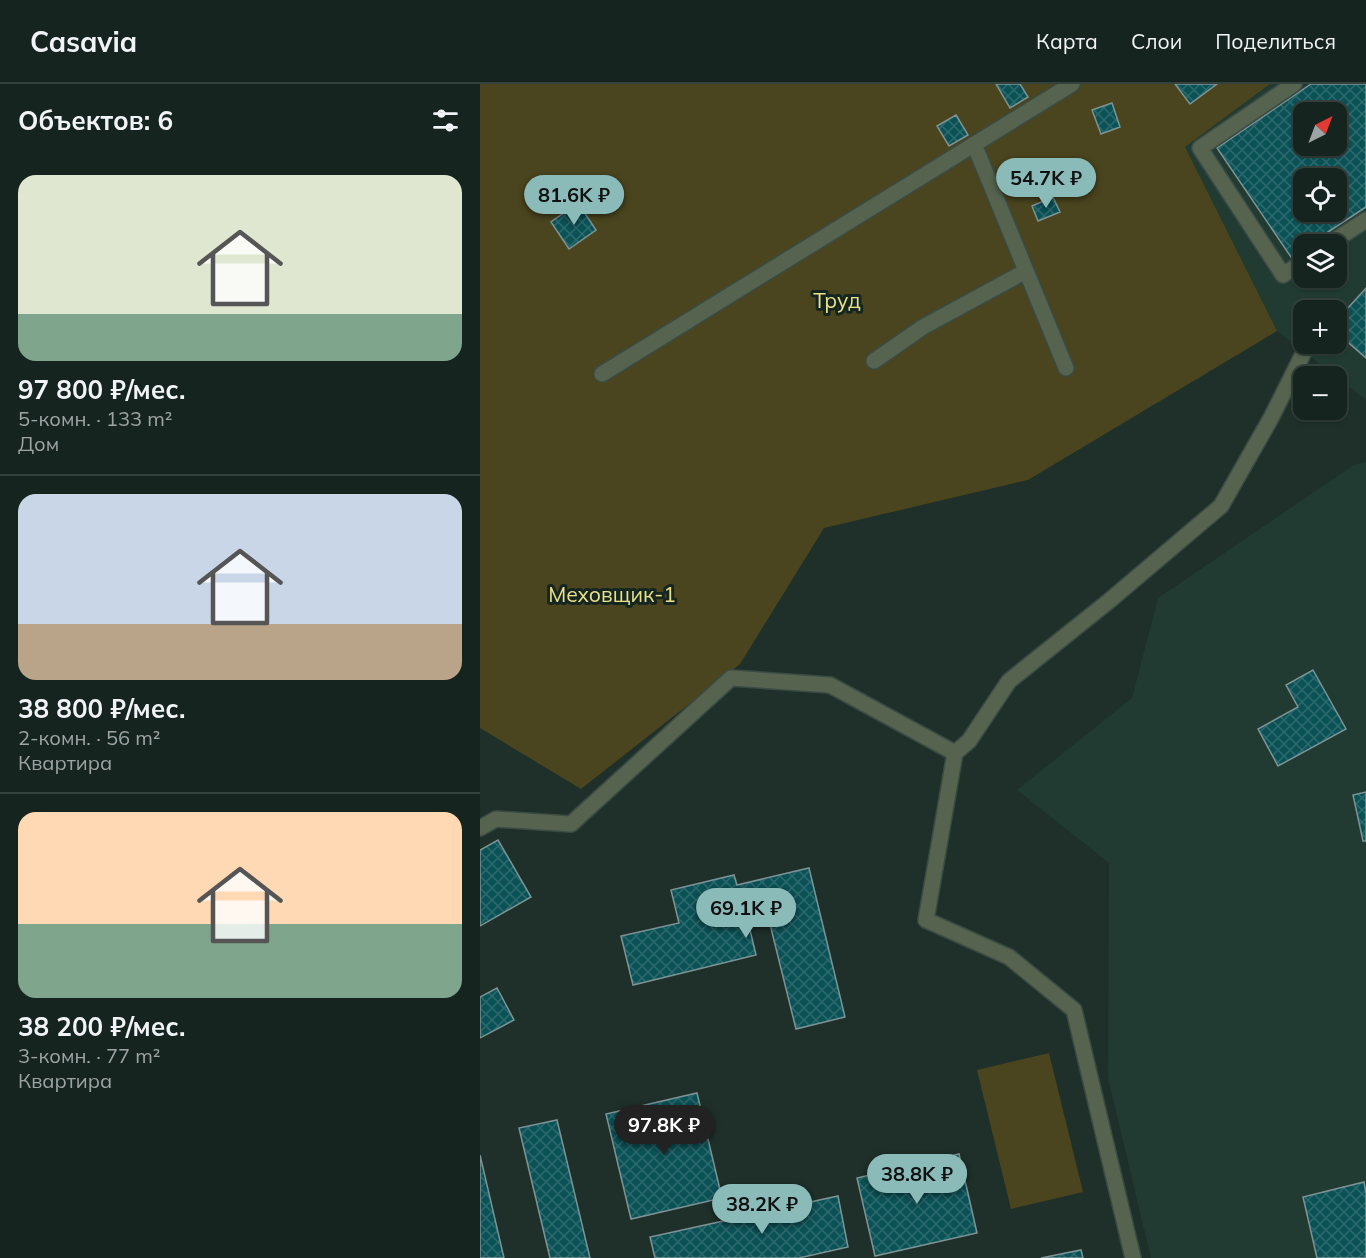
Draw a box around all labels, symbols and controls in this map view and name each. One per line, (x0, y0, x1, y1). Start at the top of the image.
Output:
text: Casavia (30, 24, 137, 59)
text: Карта (1036, 28, 1098, 54)
text: Слои (1131, 28, 1182, 54)
text: Поделиться (1215, 28, 1336, 54)
north arrow (1293, 102, 1347, 156)
map controls (1293, 102, 1347, 420)
text: Объектов: 6 (18, 104, 173, 137)
icon: filters (429, 104, 462, 137)
pin: 54.7K ₽ (991, 158, 1101, 209)
text: 54.7K ₽ (1010, 165, 1082, 190)
button: locate (1293, 168, 1347, 222)
pin: 81.6K ₽ (519, 175, 629, 226)
text: 81.6K ₽ (538, 182, 610, 207)
icon: home (186, 214, 294, 322)
button: layers (1293, 234, 1347, 288)
park label: Труд (813, 287, 861, 313)
button: + (1293, 300, 1347, 354)
button: − (1293, 366, 1347, 420)
text: 97 800 ₽/мес. (18, 373, 185, 406)
text: 5-комн. · 133 m² (18, 406, 172, 431)
text: Дом (18, 431, 59, 456)
icon: home (186, 533, 294, 641)
park label: Меховщик-1 (548, 581, 676, 607)
text: 38 800 ₽/мес. (18, 692, 185, 725)
text: 2-комн. · 56 m² (18, 725, 160, 750)
text: Квартира (18, 750, 112, 775)
icon: home (186, 851, 294, 959)
pin: 69.1K ₽ (691, 888, 801, 939)
text: 69.1K ₽ (710, 895, 782, 920)
text: 38 200 ₽/мес. (18, 1010, 185, 1043)
text: 3-комн. · 77 m² (18, 1043, 160, 1068)
text: Квартира (18, 1068, 112, 1093)
pin: 97.8K ₽ (609, 1105, 719, 1156)
text: 97.8K ₽ (628, 1112, 700, 1137)
pin: 38.8K ₽ (862, 1154, 972, 1205)
text: 38.8K ₽ (881, 1161, 953, 1186)
pin: 38.2K ₽ (707, 1184, 817, 1235)
text: 38.2K ₽ (726, 1191, 798, 1216)

